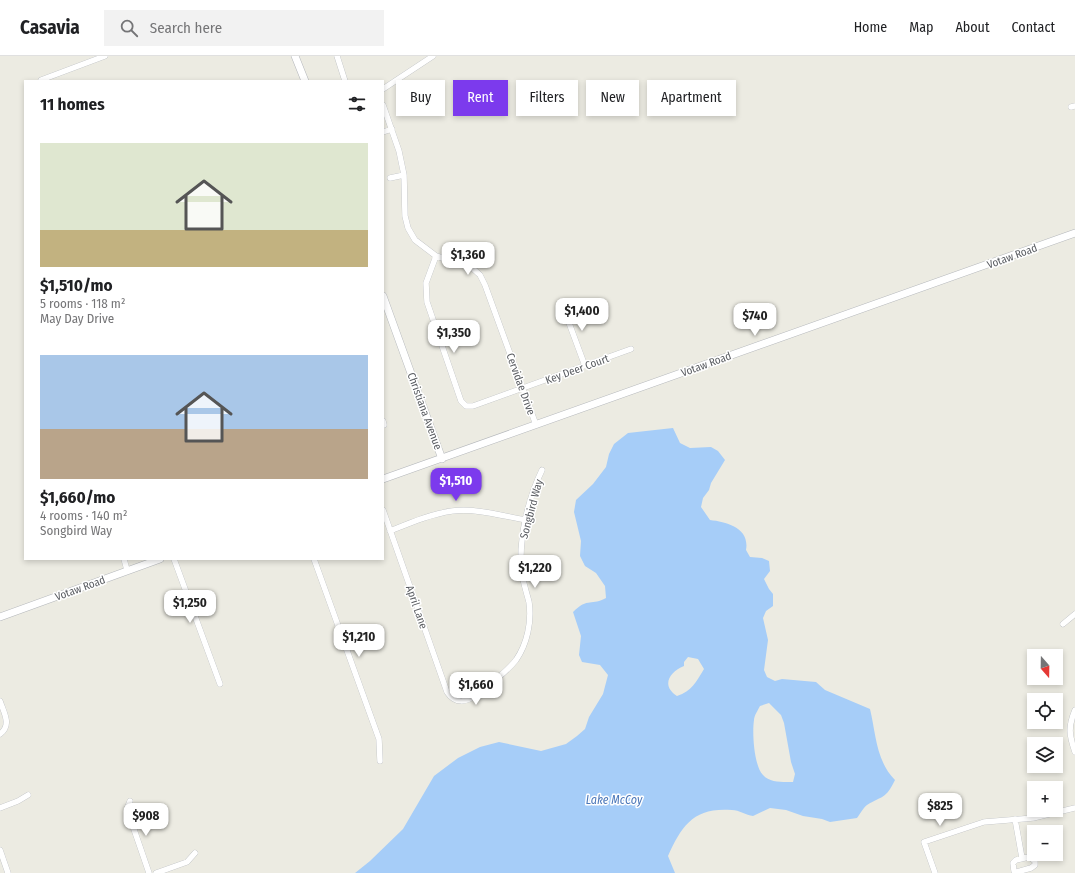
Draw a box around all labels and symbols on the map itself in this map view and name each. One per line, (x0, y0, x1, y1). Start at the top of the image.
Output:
street label: Votaw Road (985, 241, 1039, 272)
pin: $1,360 (435, 242, 501, 276)
pin: $1,400 (549, 298, 615, 332)
pin: $740 (731, 303, 779, 337)
pin: $1,350 (421, 320, 487, 354)
street label: Votaw Road (679, 349, 733, 380)
street label: Cervidae Drive (503, 351, 538, 417)
street label: Key Deer Court (544, 352, 611, 387)
street label: Christiana Avenue (405, 371, 445, 452)
pin: $1,510 (423, 468, 489, 502)
street label: Songbird Way (517, 478, 546, 540)
pin: $1,220 (502, 555, 568, 589)
street label: Votaw Road (53, 573, 107, 604)
street label: April Lane (403, 584, 430, 631)
pin: $1,250 (157, 590, 223, 624)
pin: $1,210 (326, 624, 392, 658)
north arrow (1027, 649, 1063, 685)
pin: $1,660 (443, 672, 509, 706)
water label: Lake McCoy (586, 793, 643, 807)
pin: $825 (916, 793, 964, 827)
pin: $908 (122, 803, 170, 837)

